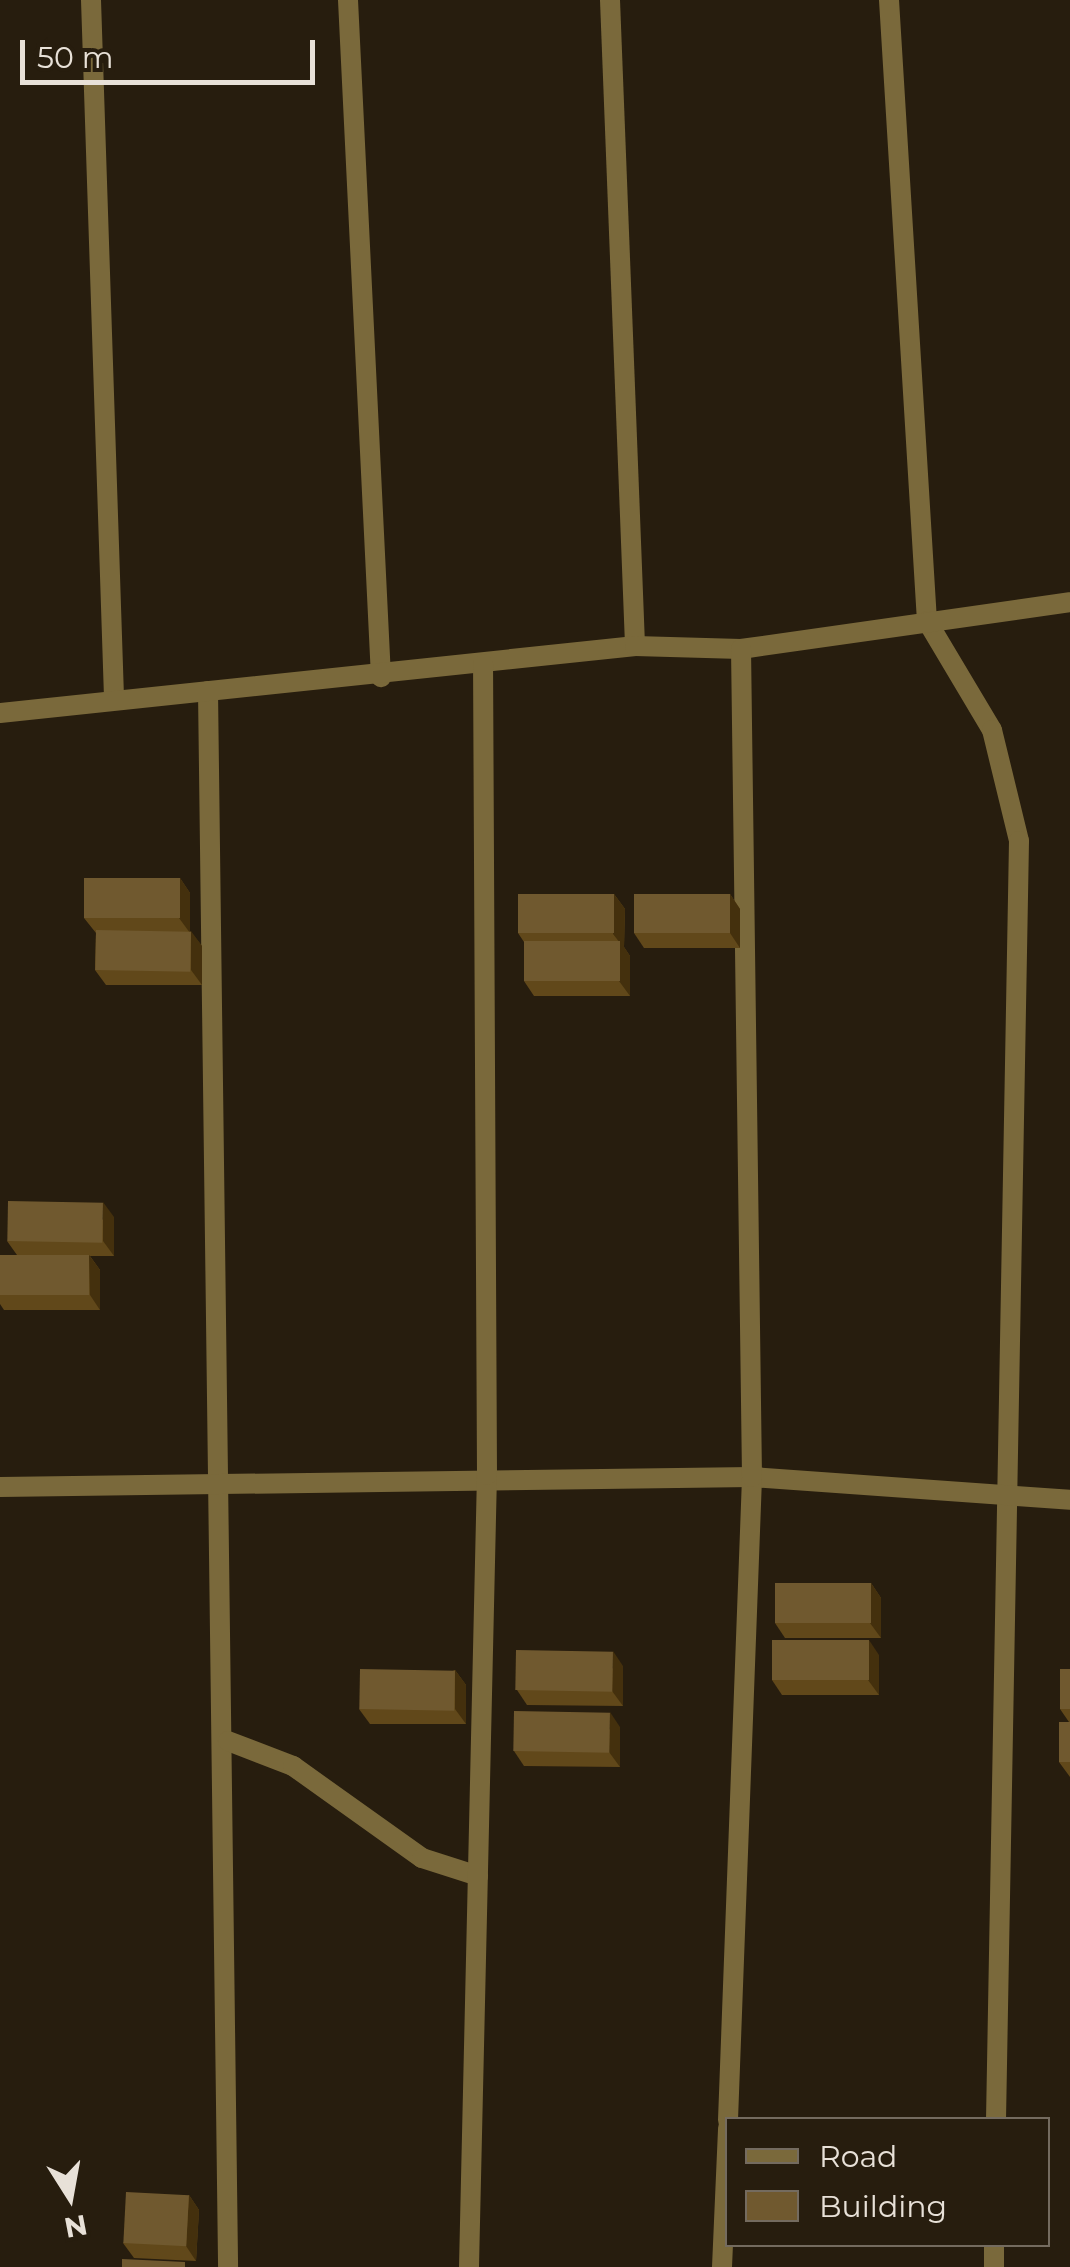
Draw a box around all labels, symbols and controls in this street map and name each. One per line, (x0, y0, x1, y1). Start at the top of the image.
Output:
scale bar (25, 20, 320, 82)
text: 50 m (37, 39, 114, 76)
legend (725, 2117, 1050, 2247)
text: Road (819, 2138, 897, 2175)
north arrow (20, 2147, 120, 2247)
text: Building (819, 2188, 947, 2225)
text: N (61, 2208, 90, 2245)

